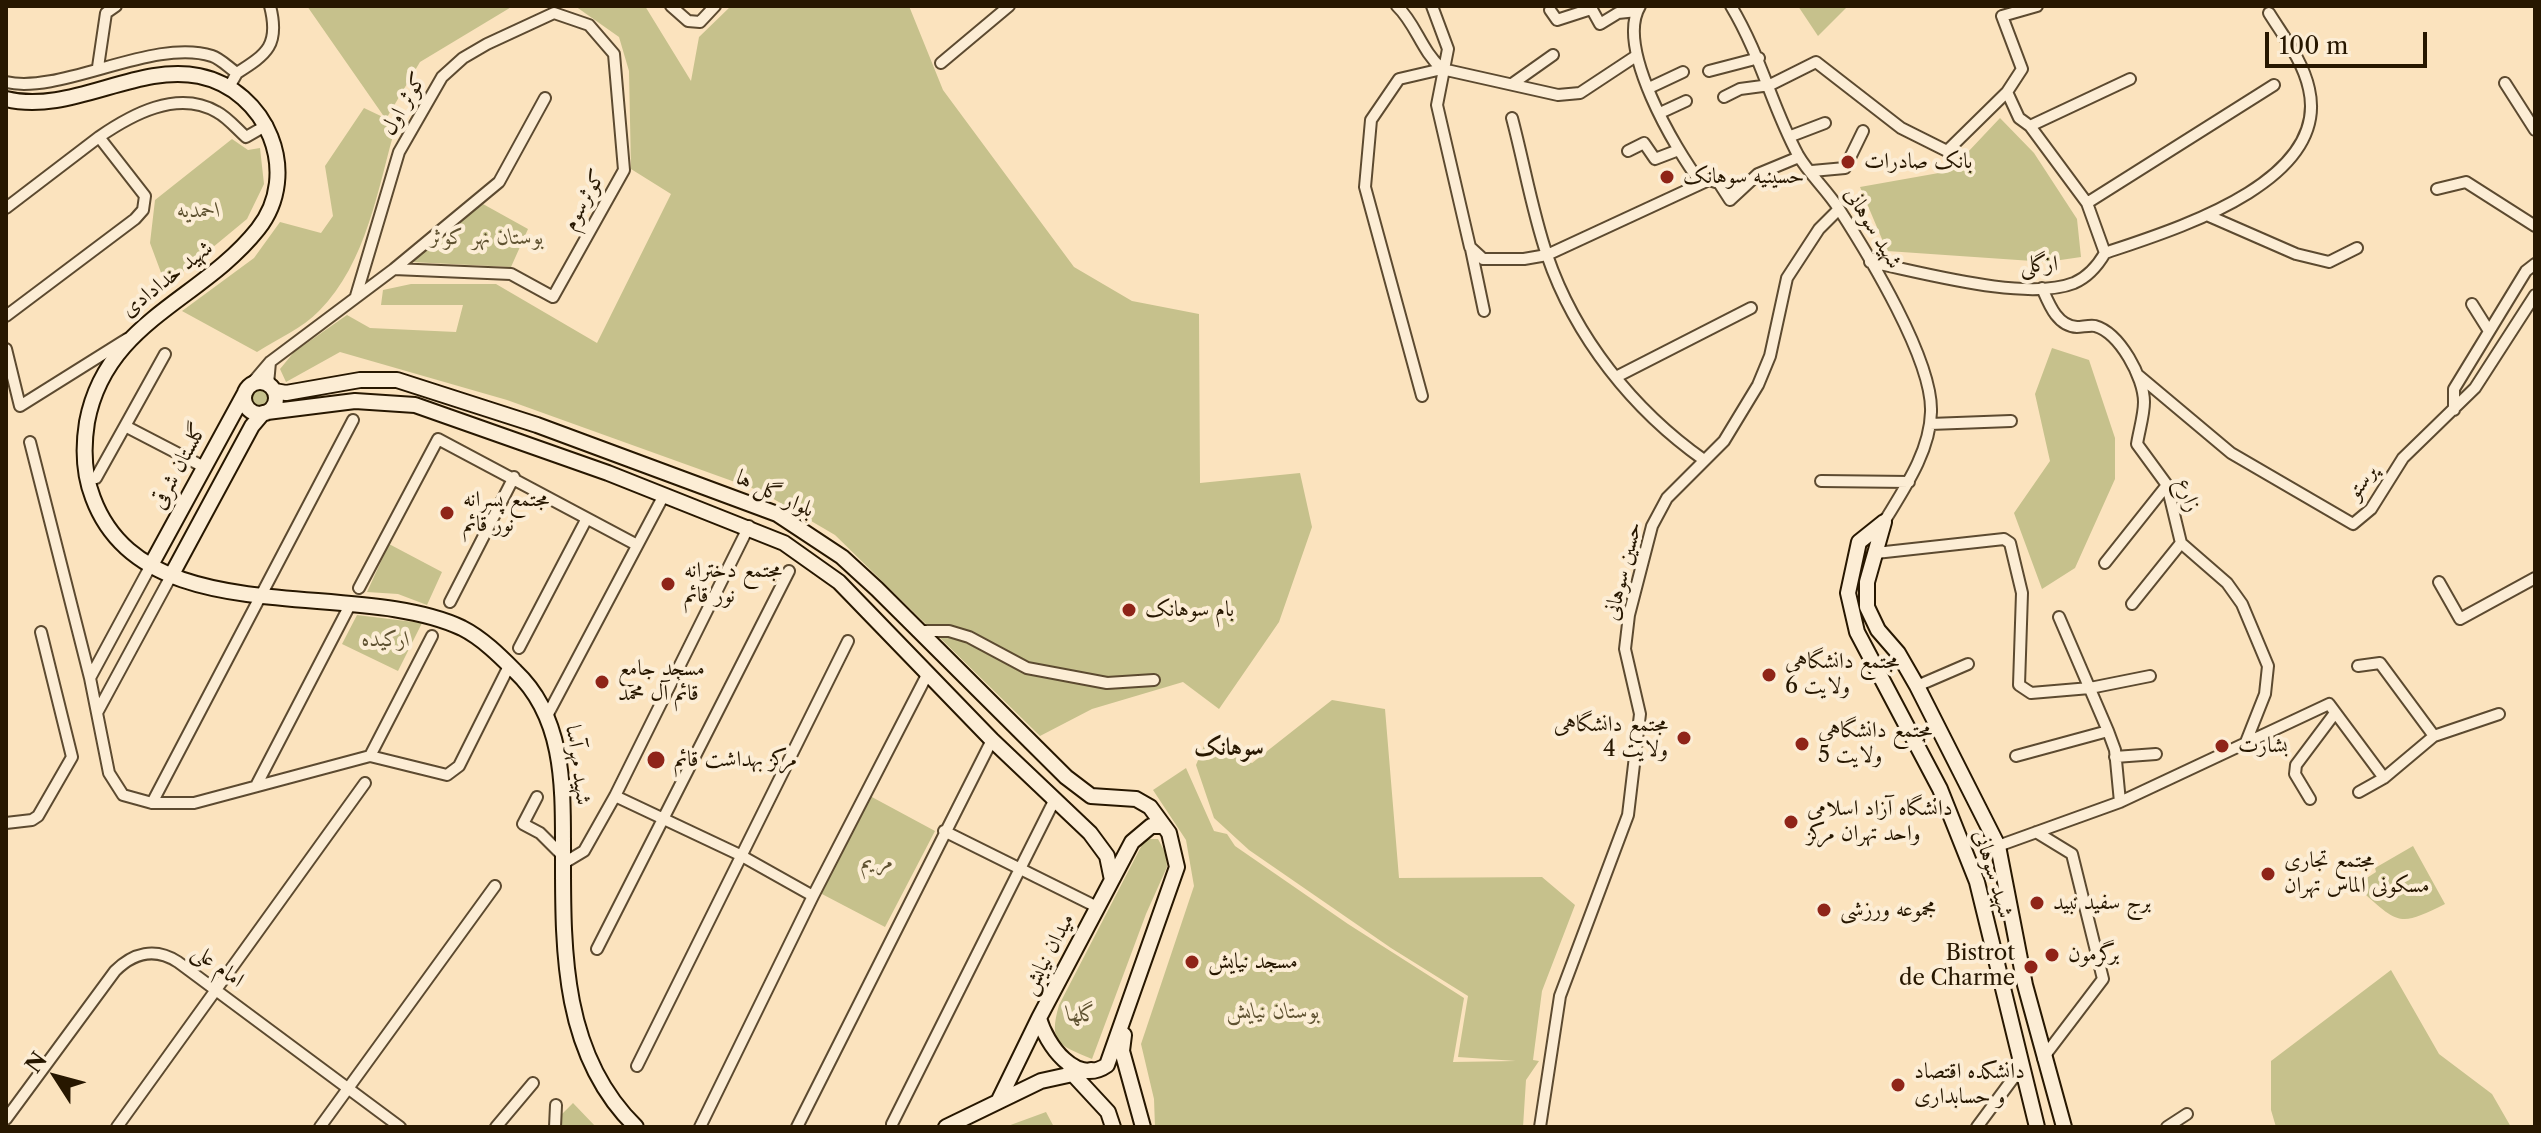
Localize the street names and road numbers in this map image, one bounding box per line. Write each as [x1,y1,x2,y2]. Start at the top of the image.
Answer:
street label: کوثر اول [376,68,432,140]
street label: کوثرسوم [557,165,611,235]
street label: شهید سوهانی [1838,182,1908,274]
street label: شهید خدادادی [116,235,218,323]
street label: ازگلی [2019,251,2059,279]
street label: گلستان شرقی [145,418,213,514]
street label: پرستو [2341,460,2383,504]
street label: بلوار گل ها [732,464,818,524]
street label: زارع [2170,475,2206,515]
street label: حسین سوهانی [1598,519,1648,623]
street label: شهید مهرآسا [559,723,597,807]
street label: شهید سوهانی [1967,827,2019,921]
street label: میدان نیایش [1016,909,1080,999]
street label: امام علی [187,938,249,994]

